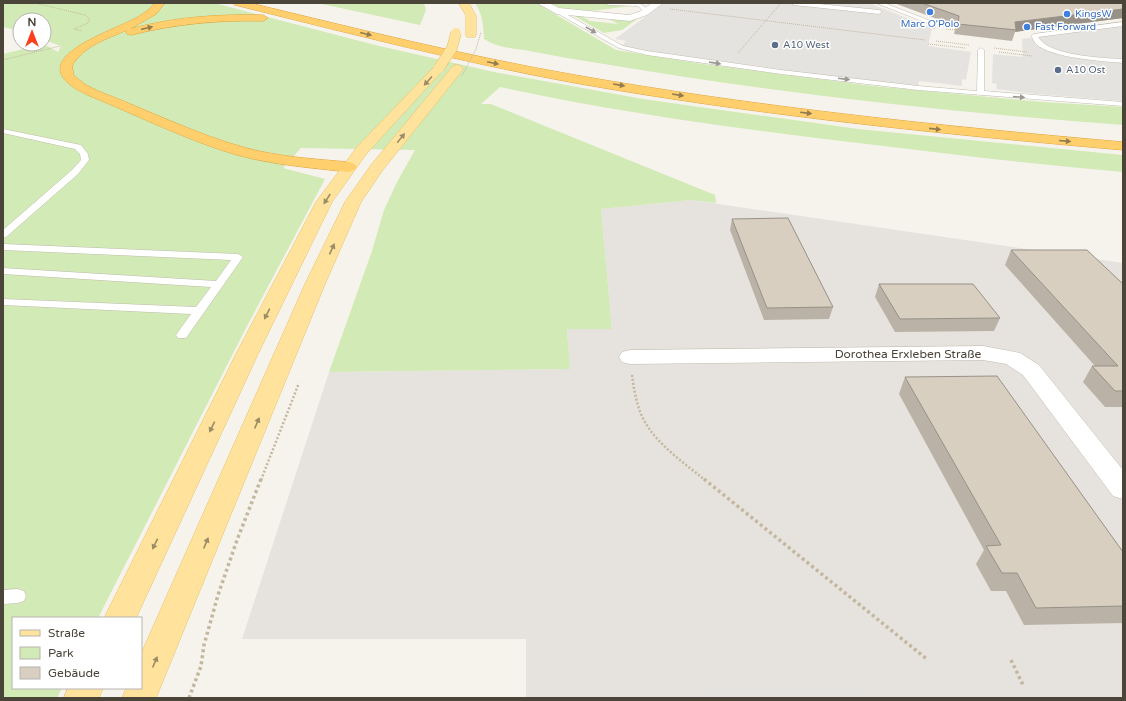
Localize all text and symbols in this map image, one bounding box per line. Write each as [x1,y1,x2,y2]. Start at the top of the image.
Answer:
marker: Marc O'Polo [925,7,935,17]
place label: KingsW [1075,8,1112,20]
marker: KingsW [1062,9,1072,19]
north arrow [12,12,52,52]
text: N [28,16,36,29]
place label: Marc O'Polo [901,18,959,30]
place label: Fast Forward [1035,21,1096,33]
marker: Fast Forward [1022,22,1032,32]
one-way arrow [140,25,153,31]
one-way arrow [585,27,597,34]
one-way arrow [360,32,372,38]
place label: A10 West [783,39,830,51]
marker: A10 West [770,40,780,50]
one-way arrow [486,60,499,66]
one-way arrow [709,60,722,66]
place label: A10 Ost [1066,64,1105,76]
marker: A10 Ost [1053,65,1063,75]
one-way arrow [423,76,432,87]
one-way arrow [838,76,850,82]
one-way arrow [613,83,625,89]
one-way arrow [671,92,684,98]
one-way arrow [1013,93,1025,100]
one-way arrow [800,110,812,116]
one-way arrow [929,125,941,132]
one-way arrow [396,133,405,144]
one-way arrow [1059,138,1071,144]
one-way arrow [323,193,331,204]
one-way arrow [329,242,335,254]
one-way arrow [264,308,270,320]
street label: Dorothea Erxleben Straße [835,347,982,361]
one-way arrow [254,417,260,429]
one-way arrow [209,421,215,433]
one-way arrow [203,537,209,548]
one-way arrow [152,538,158,550]
legend [12,617,142,689]
text: Straße [48,626,85,640]
text: Park [48,646,74,660]
one-way arrow [152,657,158,668]
text: Gebäude [48,666,100,680]

